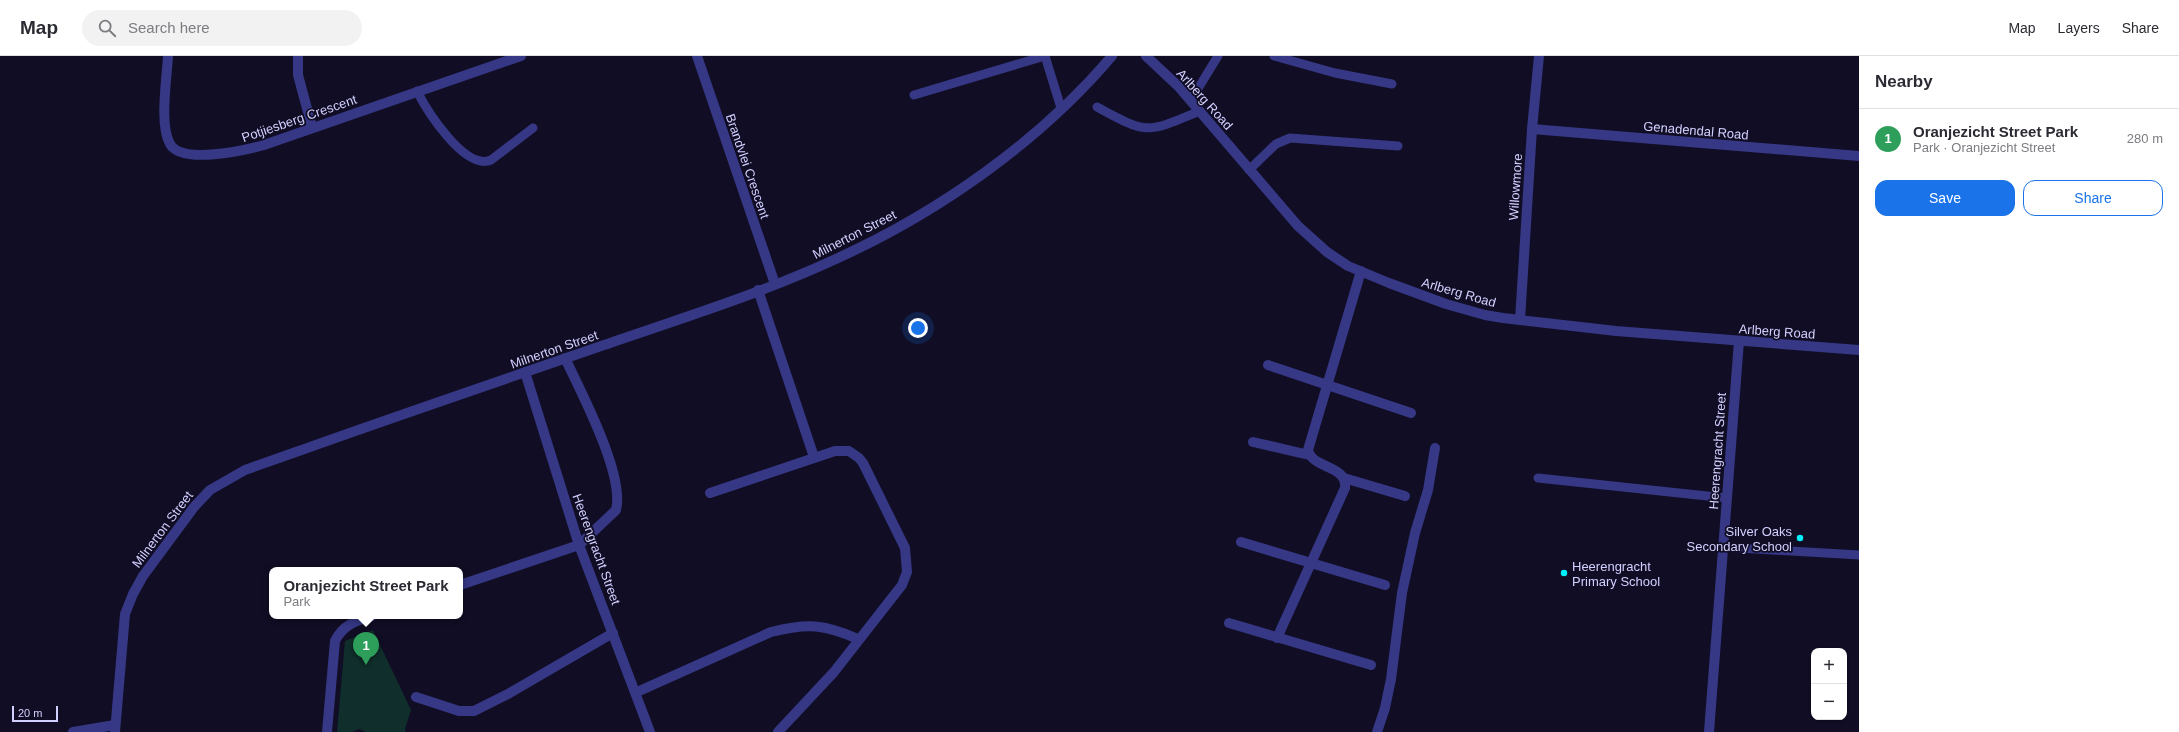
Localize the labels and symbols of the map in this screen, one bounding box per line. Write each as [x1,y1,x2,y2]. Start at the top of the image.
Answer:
street label: Arlberg Road [1173,66,1236,133]
street label: Potjiesberg Crescent [240,92,359,145]
street label: Brandvlei Crescent [723,112,773,221]
street label: Genadendal Road [1643,118,1749,143]
street label: Willowmore [1506,153,1525,221]
street label: Milnerton Street [810,207,899,262]
street label: Arlberg Road [1420,275,1498,310]
your location [908,318,928,338]
street label: Arlberg Road [1738,321,1816,342]
street label: Milnerton Street [508,327,600,372]
street label: Heerengracht Street [1706,392,1729,510]
street label: Milnerton Street [129,488,196,570]
street label: Heerengracht Street [569,492,624,607]
place label: Silver Oaks Secondary School [1686,524,1792,554]
marker: Silver Oaks Secondary School [1795,533,1805,543]
place label: Heerengracht Primary School [1572,559,1660,589]
marker: Heerengracht Primary School [1559,568,1569,578]
pin: 1 [353,632,379,665]
scale bar [12,704,58,723]

